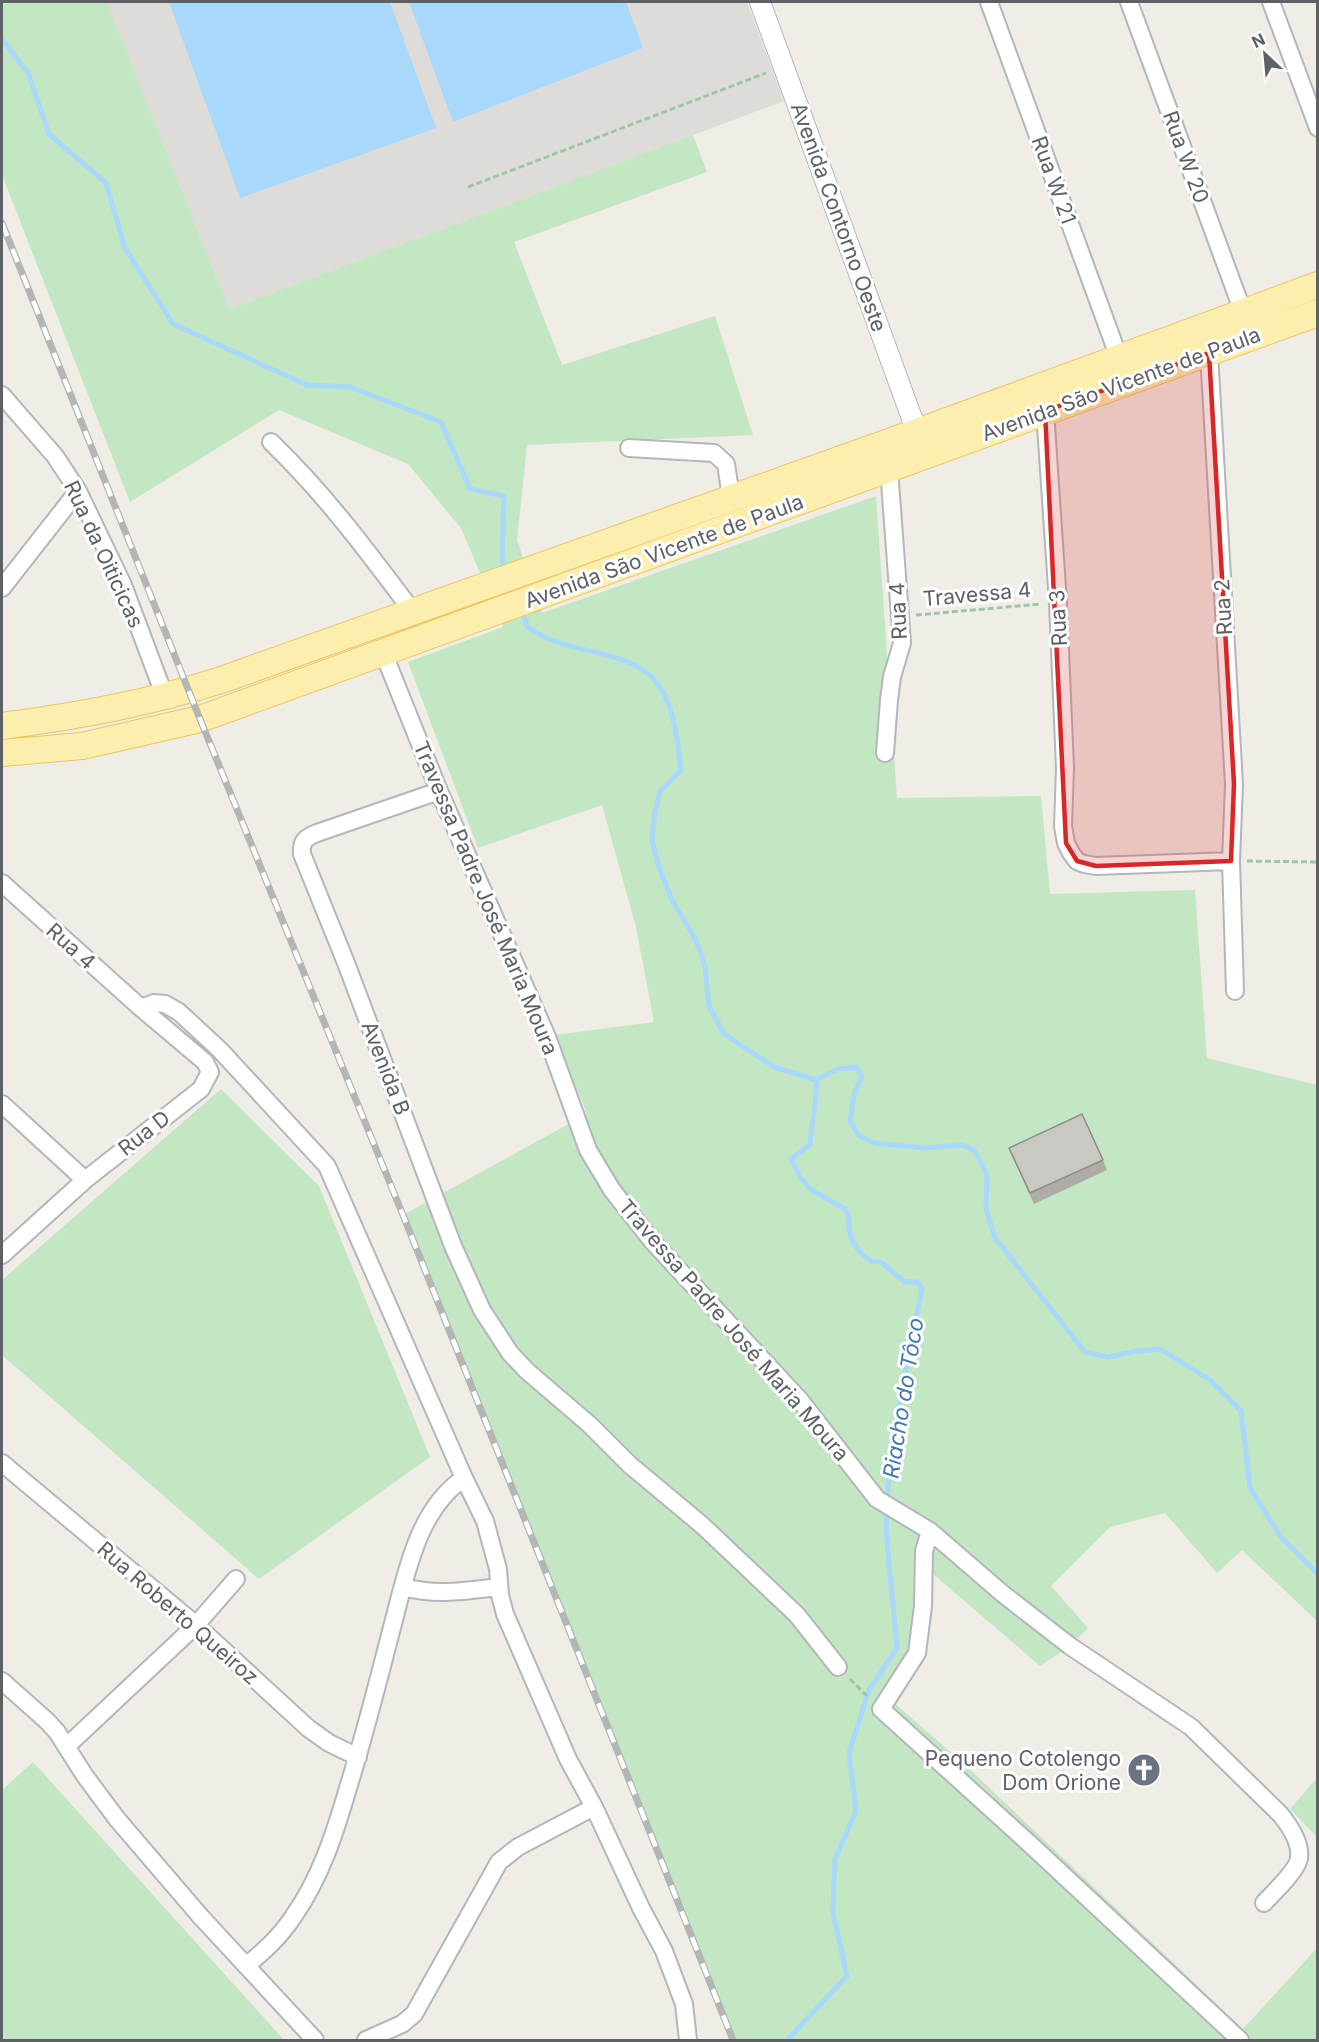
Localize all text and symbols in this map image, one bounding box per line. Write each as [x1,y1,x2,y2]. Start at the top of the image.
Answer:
north arrow [1235,24,1295,84]
text: N [1249,29,1268,52]
street label: Avenida Contorno Oeste [786,99,892,335]
street label: Rua W 20 [1158,107,1214,207]
street label: Rua W 21 [1027,133,1081,227]
street label: Avenida São Vicente de Paula [978,322,1264,446]
street label: Rua da Oiticicas [59,476,149,632]
street label: Avenida São Vicente de Paula [521,489,807,613]
street label: Travessa 4 [922,577,1032,611]
street label: Rua 2 [1209,578,1237,636]
street label: Rua 4 [884,582,912,640]
street label: Rua 3 [1044,589,1072,647]
street label: Travessa Padre José Maria Moura [408,737,564,1059]
street label: Rua 4 [41,918,101,974]
street label: Avenida B [357,1018,415,1118]
street label: Rua D [113,1105,175,1161]
street label: Travessa Padre José Maria Moura [614,1194,854,1466]
water label: Riacho do Tôco [877,1316,929,1480]
street label: Rua Roberto Queiroz [92,1536,264,1690]
place label: Pequeno Cotolengo Dom Orione [925,1746,1121,1795]
church icon: Pequeno Cotolengo Dom Orione [1126,1752,1162,1788]

